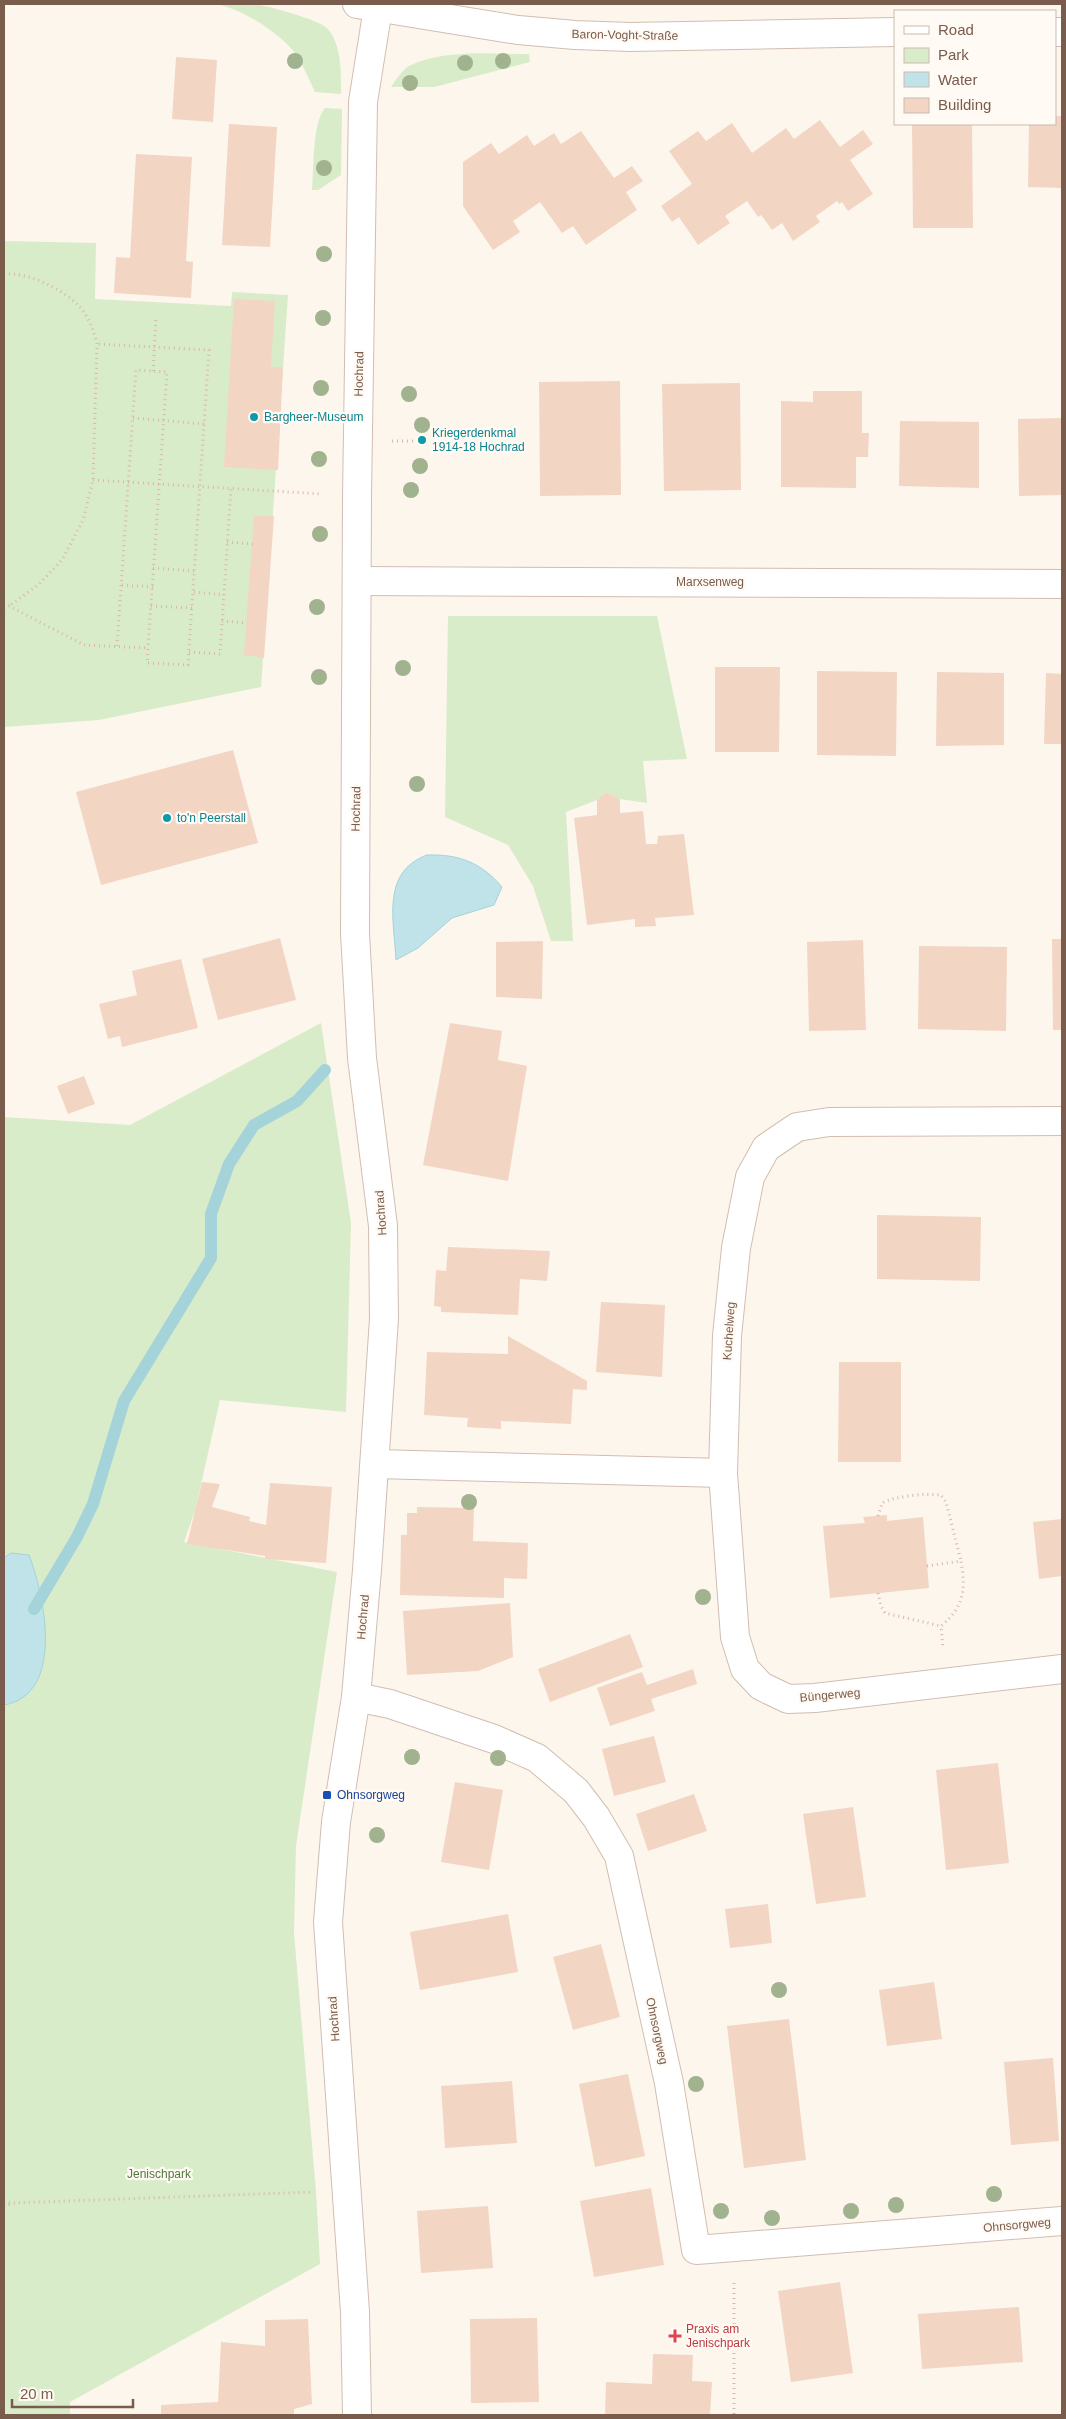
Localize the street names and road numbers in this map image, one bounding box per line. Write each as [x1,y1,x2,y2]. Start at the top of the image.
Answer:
street label: Baron-Voght-Straße [572,27,679,43]
street label: Hochrad [352,351,366,397]
street label: Marxsenweg [676,575,744,589]
street label: Hochrad [349,786,363,832]
street label: Hochrad [372,1190,390,1236]
street label: Kuchelweg [720,1301,738,1361]
street label: Hochrad [354,1594,372,1640]
street label: Büngerweg [799,1685,861,1705]
street label: Hochrad [325,1996,343,2042]
street label: Ohnsorgweg [643,1996,671,2066]
street label: Ohnsorgweg [982,2215,1052,2235]

